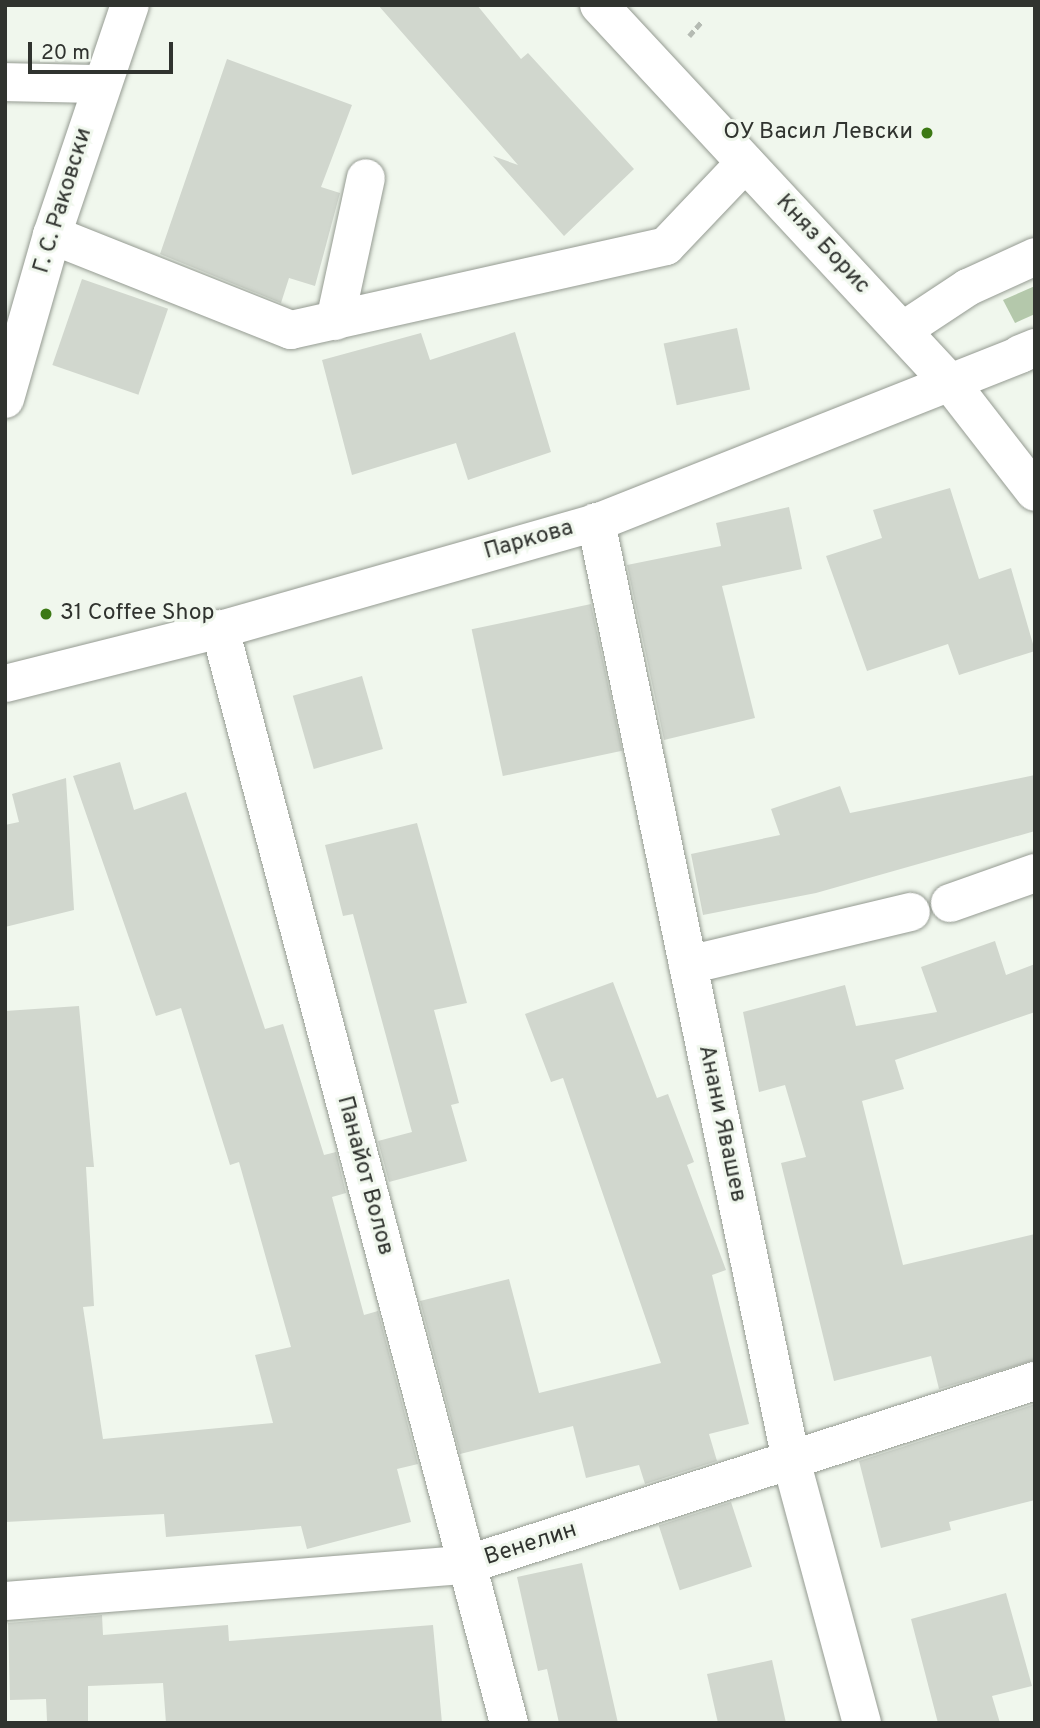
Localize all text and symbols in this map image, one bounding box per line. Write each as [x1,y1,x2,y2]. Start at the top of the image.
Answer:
scale bar [32,28,177,72]
text: 20 m [41,40,90,67]
place label: ОУ Васил Левски [722,119,913,147]
street label: Г. С. Раковски [29,125,99,277]
marker: ОУ Васил Левски [919,125,935,141]
street label: Княз Борис [769,190,875,300]
street label: Паркова [481,515,577,567]
place label: 31 Coffee Shop [60,600,214,628]
marker: 31 Coffee Shop [38,606,54,622]
street label: Анани Явашев [691,1043,751,1205]
street label: Панайот Волов [329,1093,399,1259]
street label: Венелин [481,1517,581,1573]

